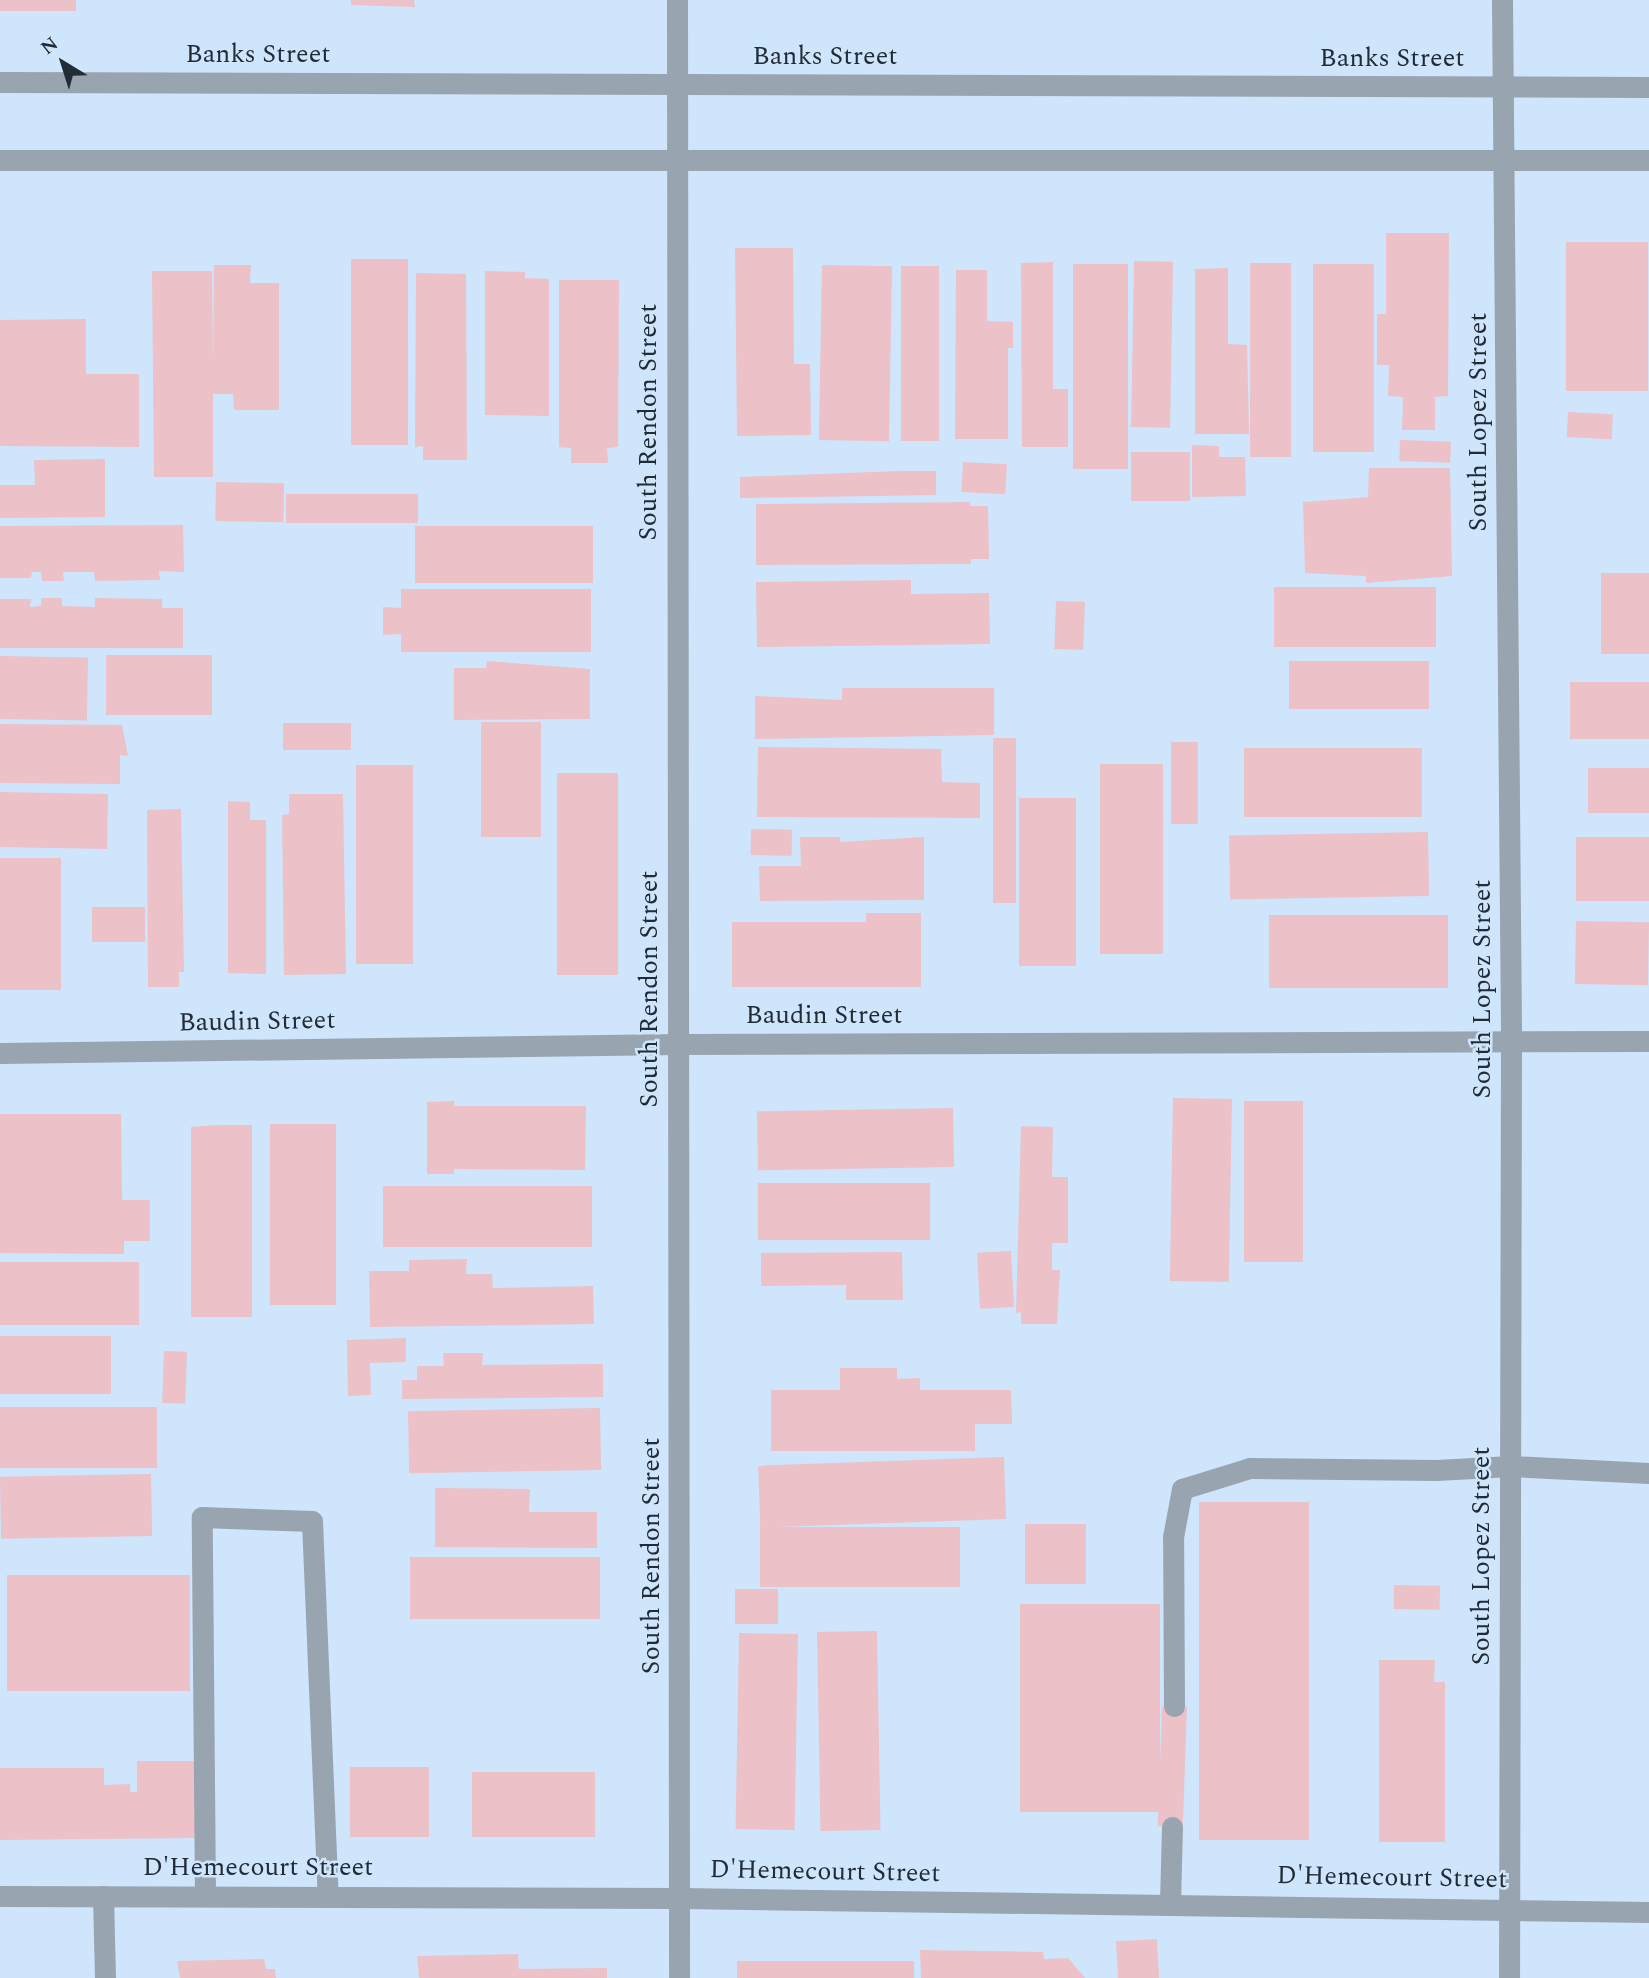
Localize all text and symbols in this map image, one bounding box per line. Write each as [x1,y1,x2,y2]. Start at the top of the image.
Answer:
north arrow [28,28,98,98]
text: N [35,30,65,62]
street label: Banks Street [186,39,330,71]
street label: Banks Street [753,41,897,73]
street label: Banks Street [1320,43,1464,75]
street label: South Rendon Street [633,303,665,541]
street label: South Lopez Street [1463,313,1495,531]
street label: South Rendon Street [634,870,666,1108]
street label: South Lopez Street [1467,880,1499,1098]
street label: Baudin Street [746,1000,902,1032]
street label: Baudin Street [178,1005,336,1039]
street label: South Rendon Street [636,1437,668,1675]
street label: South Lopez Street [1466,1447,1498,1665]
street label: D'Hemecourt Street [143,1852,373,1884]
street label: D'Hemecourt Street [709,1854,941,1890]
street label: D'Hemecourt Street [1276,1860,1508,1896]

